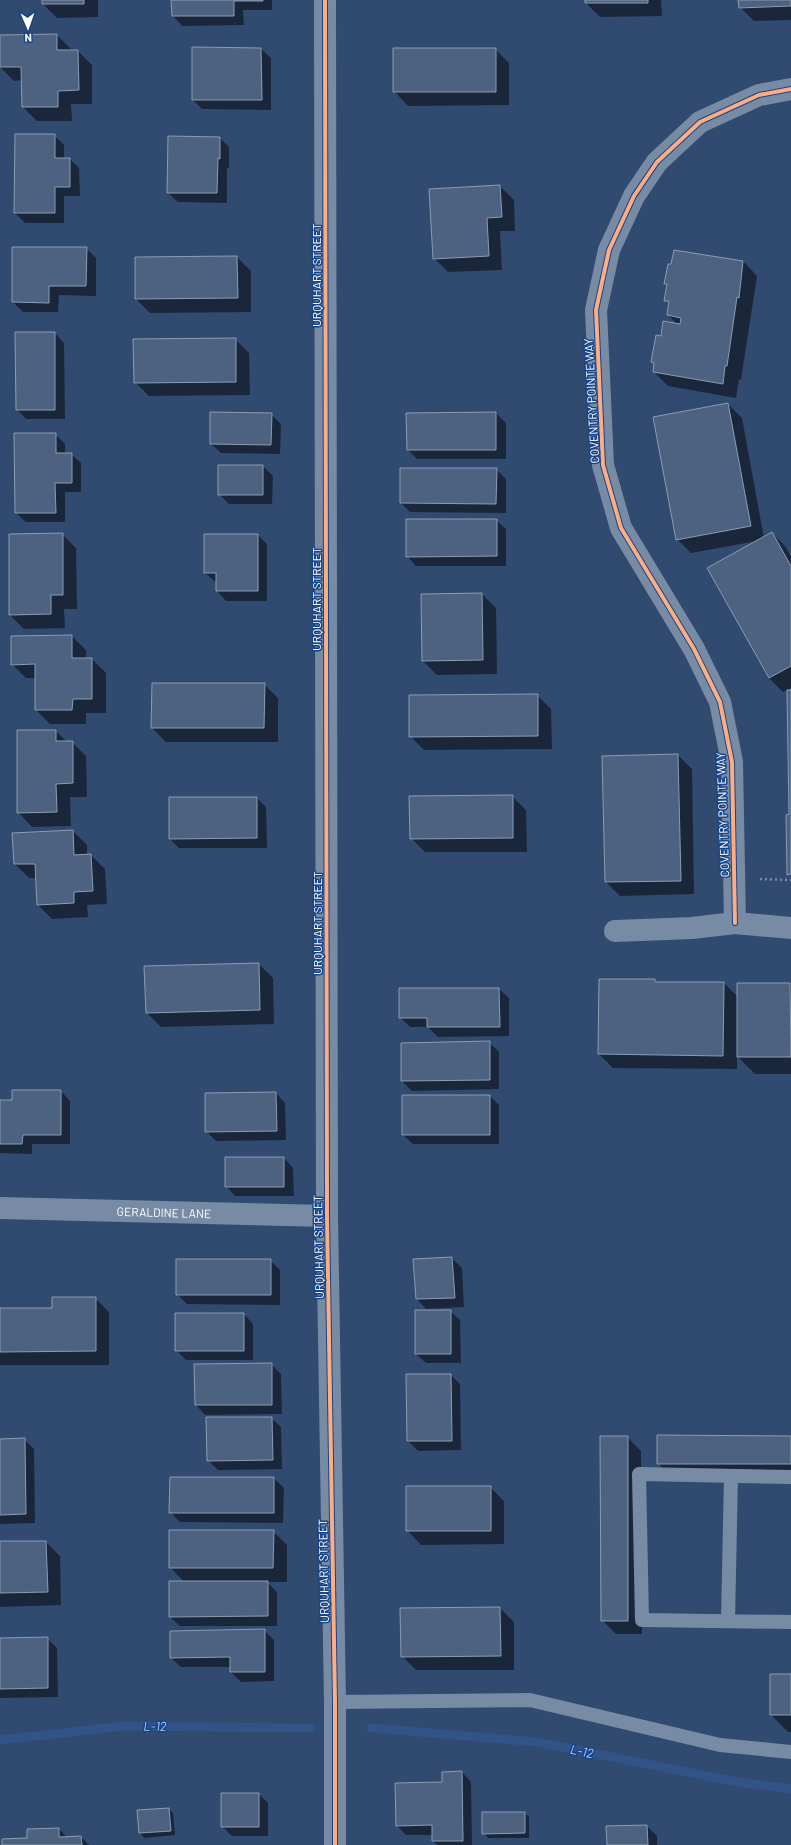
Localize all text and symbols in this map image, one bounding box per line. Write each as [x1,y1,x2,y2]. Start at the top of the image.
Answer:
north arrow [8,8,48,48]
text: N [24,32,32,45]
street label: URQUHART STREET [309,223,323,327]
street label: COVENTRY POINTE WAY [581,338,601,464]
street label: URQUHART STREET [309,547,323,651]
street label: COVENTRY POINTE WAY [713,752,731,878]
street label: URQUHART STREET [310,871,324,975]
street label: URQUHART STREET [310,1195,326,1299]
street label: GERALDINE LANE [117,1204,211,1220]
street label: URQUHART STREET [315,1519,331,1623]
water label: L-12 [143,1718,167,1734]
water label: L-12 [569,1741,595,1761]

